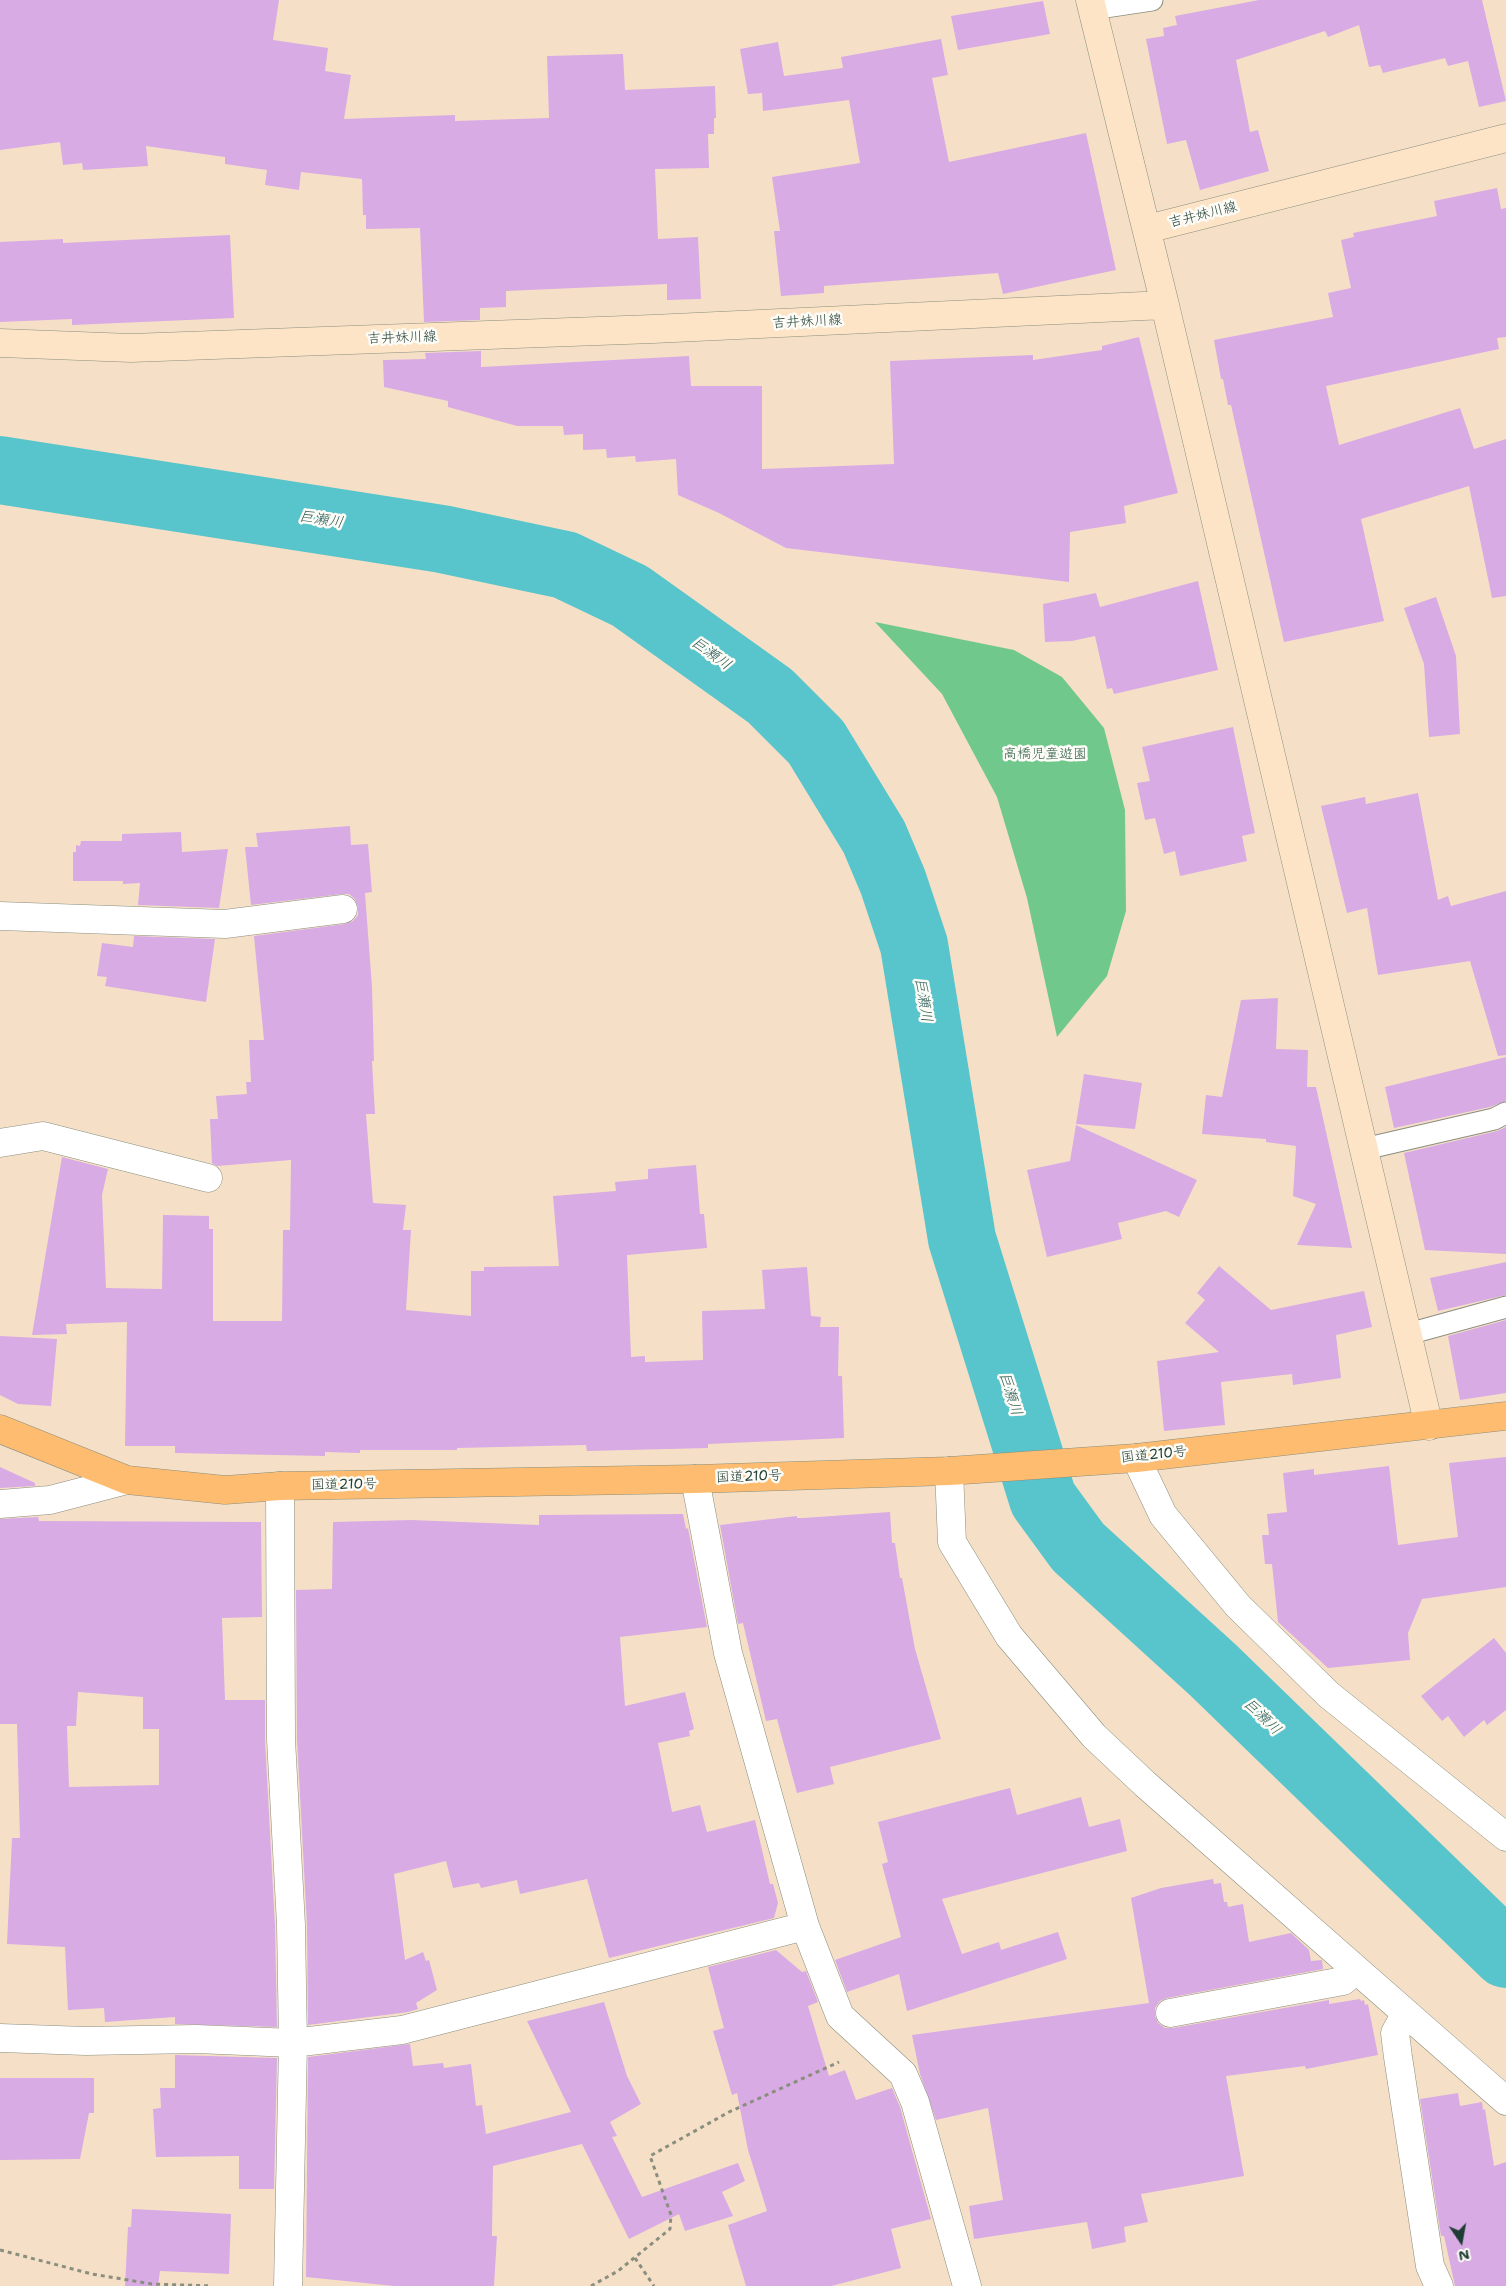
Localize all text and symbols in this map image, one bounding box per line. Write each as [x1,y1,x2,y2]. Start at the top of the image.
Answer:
street label: 吉井妹川線 [1167,198,1239,232]
street label: 吉井妹川線 [772,312,842,332]
street label: 吉井妹川線 [367,328,437,348]
water label: 巨瀬川 [297,508,345,532]
water label: 巨瀬川 [688,633,734,675]
park label: 高橋児童遊園 [1003,746,1087,762]
water label: 巨瀬川 [911,976,935,1024]
water label: 巨瀬川 [995,1370,1025,1418]
street label: 国道210号 [1120,1443,1188,1467]
street label: 国道210号 [716,1467,782,1487]
street label: 国道210号 [311,1476,377,1494]
water label: 巨瀬川 [1240,1695,1284,1739]
north arrow [1436,2216,1486,2266]
text: N [1457,2246,1471,2266]

